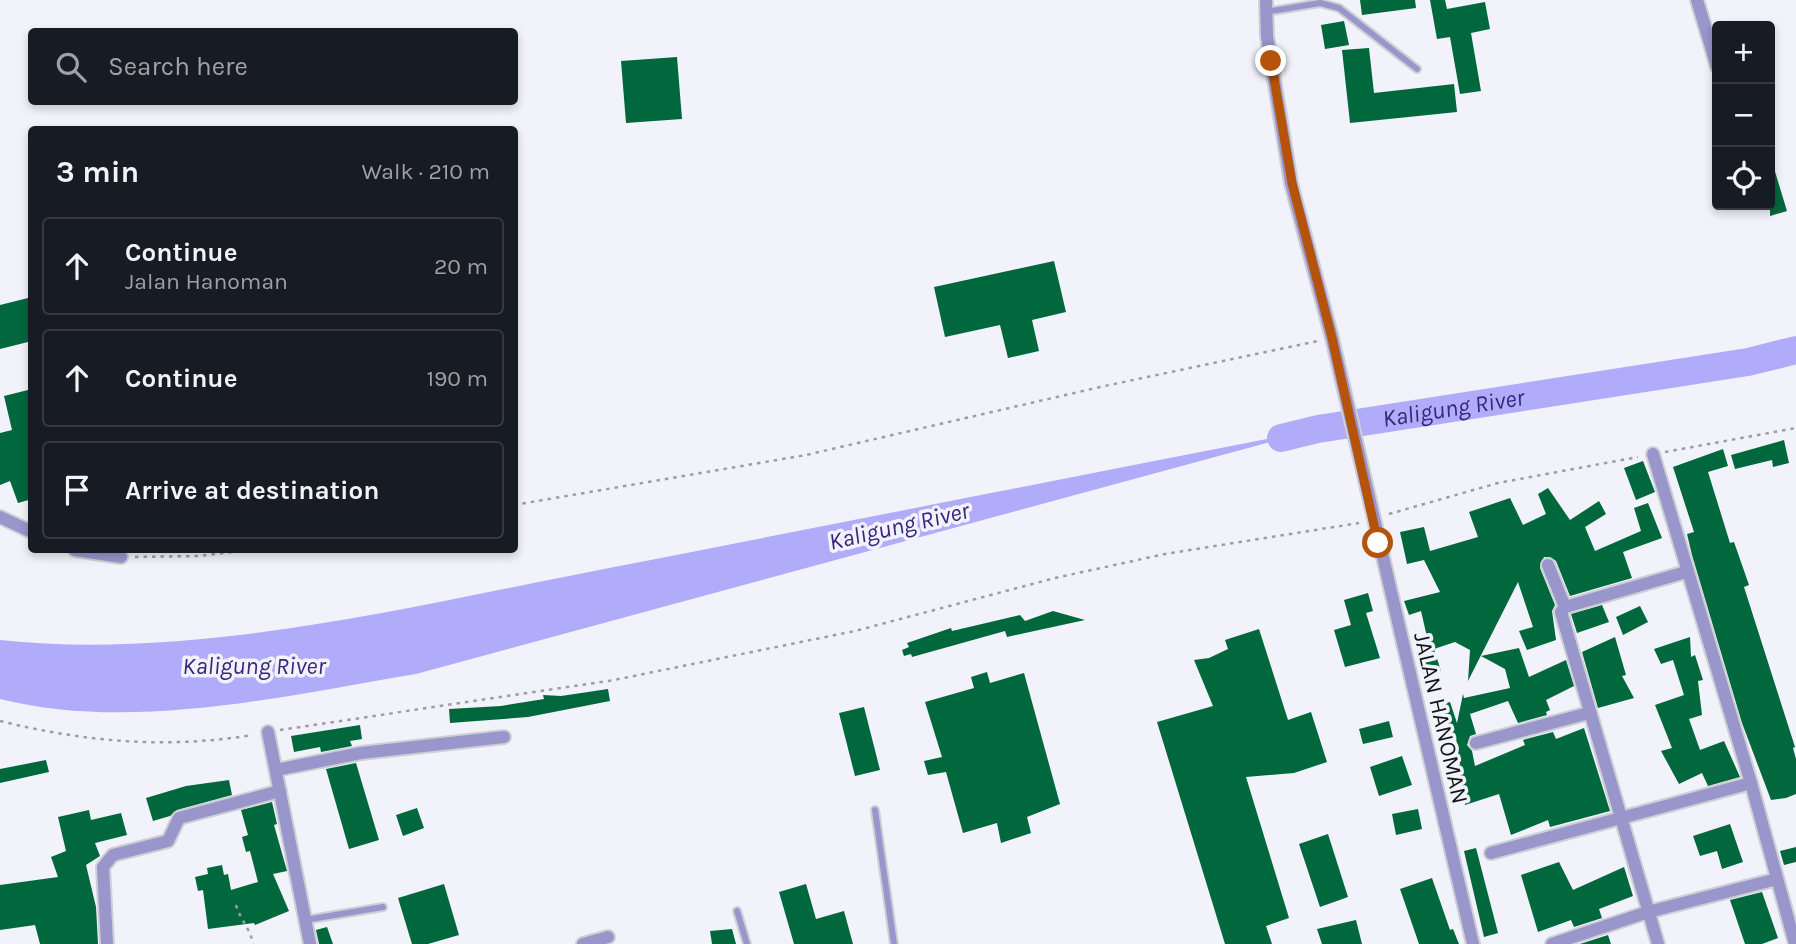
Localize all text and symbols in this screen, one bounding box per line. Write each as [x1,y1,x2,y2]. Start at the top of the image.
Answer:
map controls [1712,21,1775,210]
button: + [1712,21,1775,84]
search box [28,28,518,105]
route end [1255,45,1286,76]
icon: search [52,48,90,86]
text: Search here [108,51,248,82]
button: − [1712,84,1775,147]
button: locate [1712,147,1775,210]
text: 3 min [56,154,139,190]
text: Walk · 210 m [362,158,490,185]
text: Continue [125,237,237,268]
icon: ahead [58,247,96,285]
text: 20 m [434,253,488,280]
text: Jalan Hanoman [125,268,288,295]
icon: ahead [58,359,96,397]
text: Continue [125,363,237,394]
text: 190 m [426,365,488,392]
water label: Kaligung River [1380,383,1527,433]
icon: arrive [58,471,96,509]
text: Arrive at destination [125,475,379,506]
water label: Kaligung River [826,496,973,556]
route start [1362,527,1393,558]
street label: JALAN HANOMAN [1408,630,1474,806]
water label: Kaligung River [182,652,326,680]

